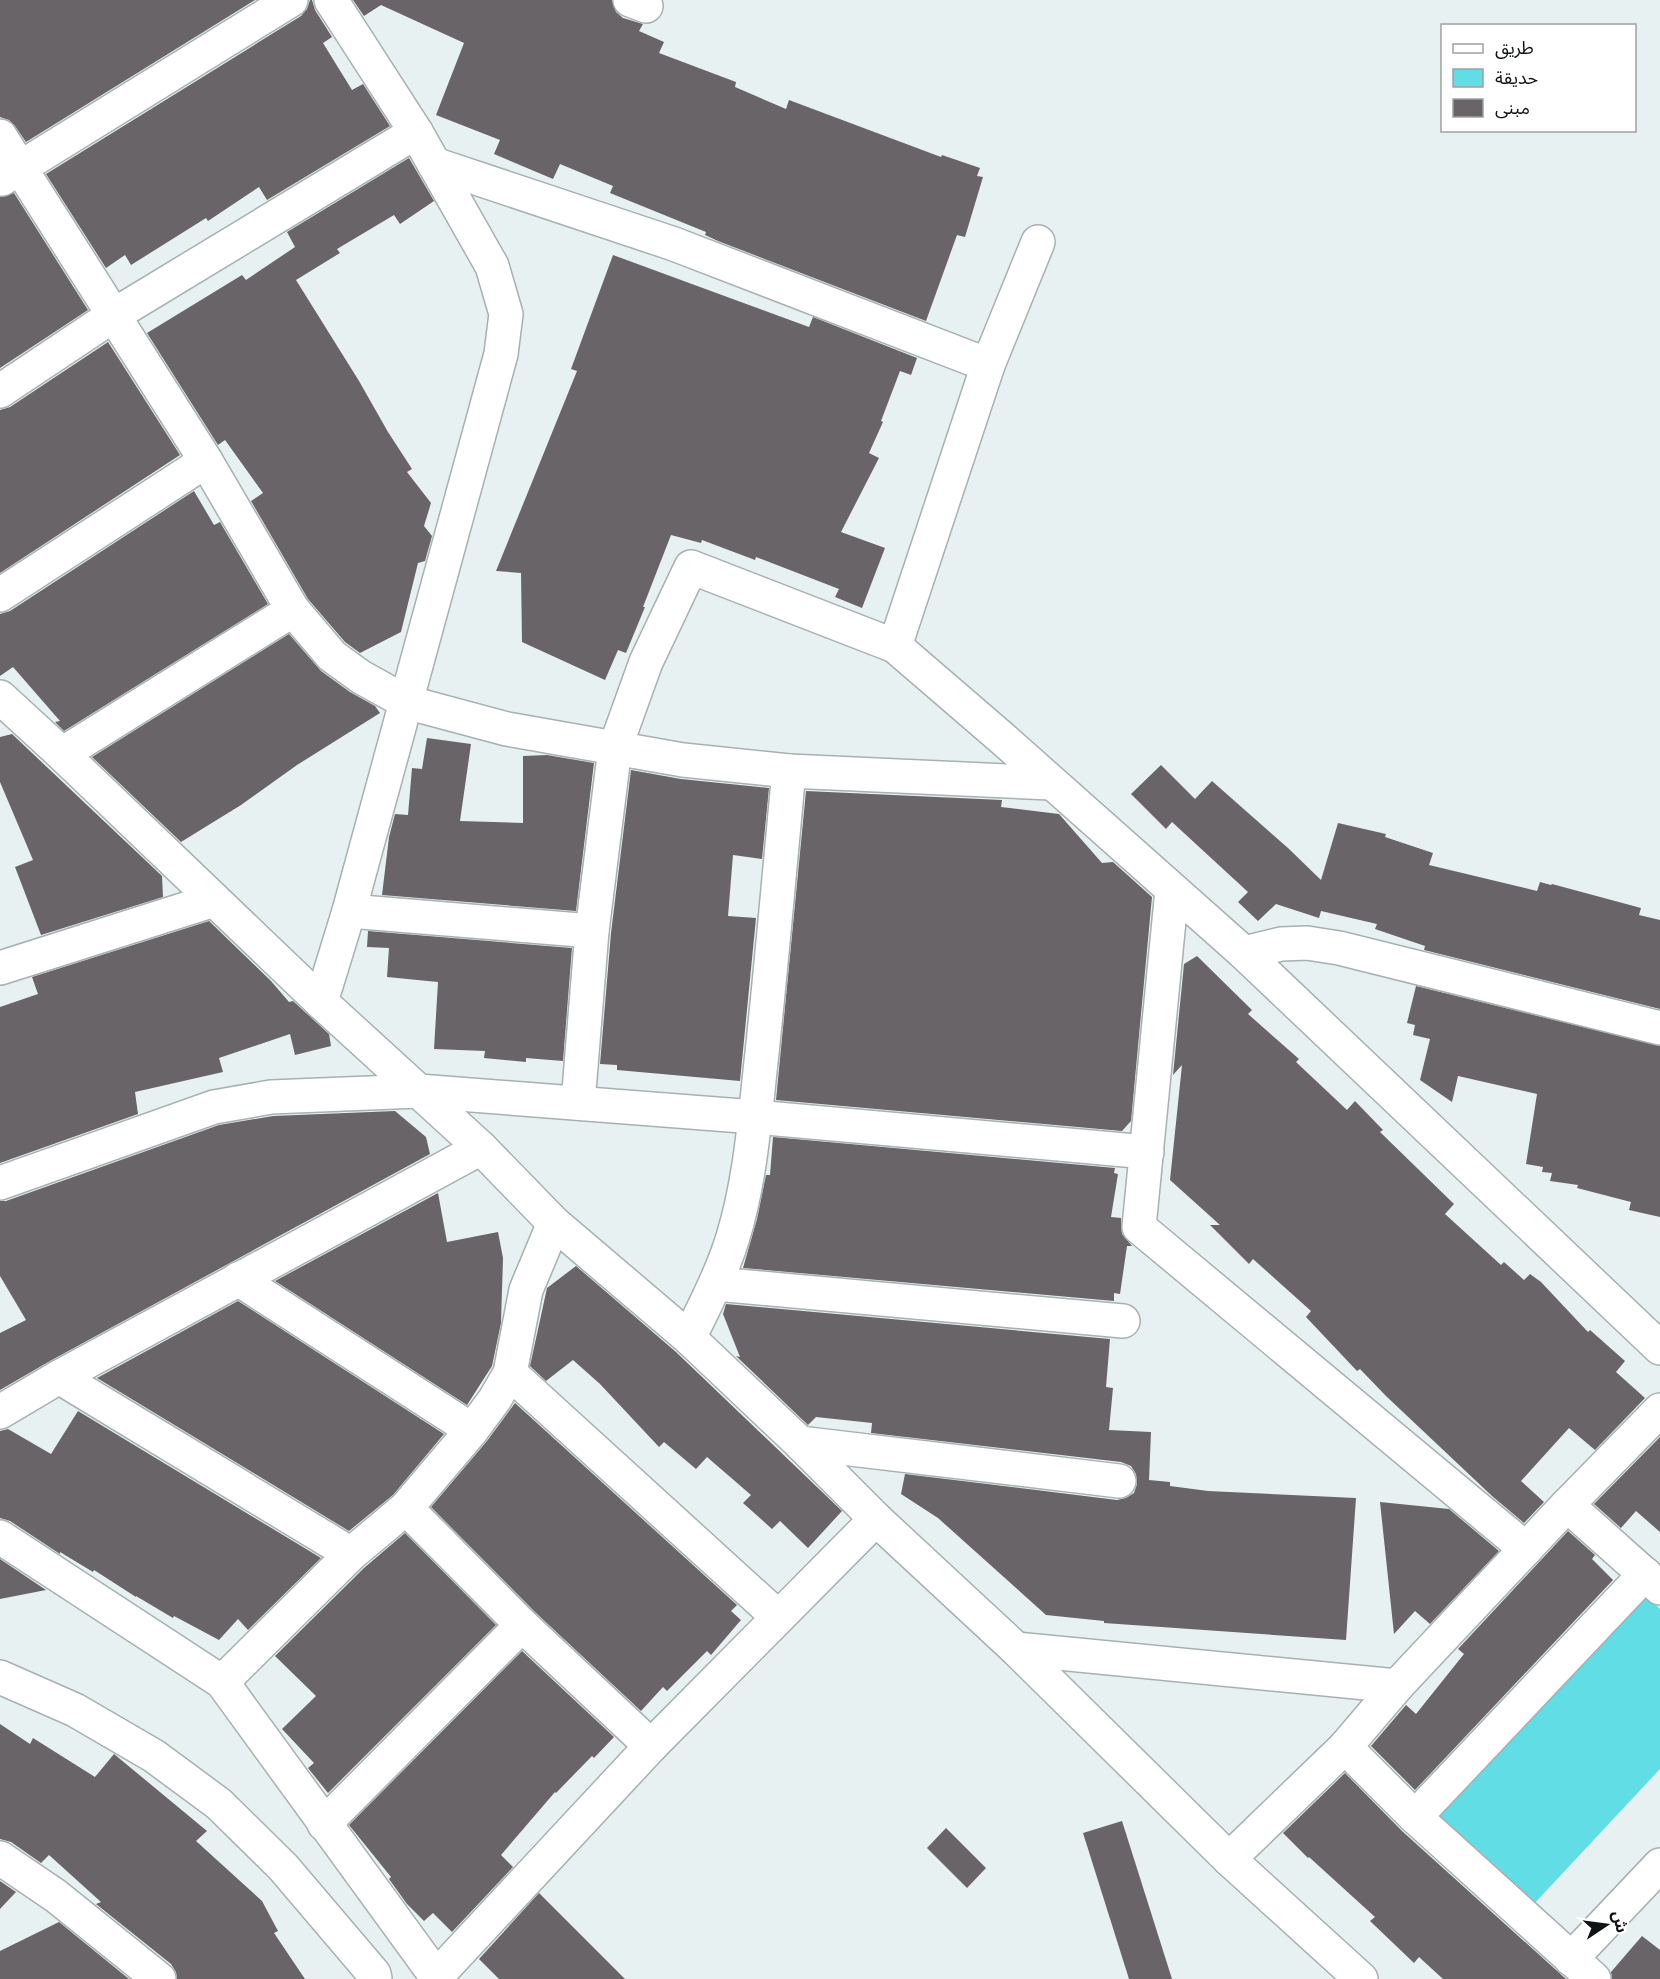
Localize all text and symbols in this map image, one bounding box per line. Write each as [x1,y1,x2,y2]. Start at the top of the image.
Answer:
legend [1441,24,1636,132]
text: طريق [1495,35,1534,61]
text: حديقة [1495,65,1538,91]
text: مبنى [1495,95,1530,121]
north arrow [1576,1895,1636,1955]
text: ش [1606,1908,1634,1935]

